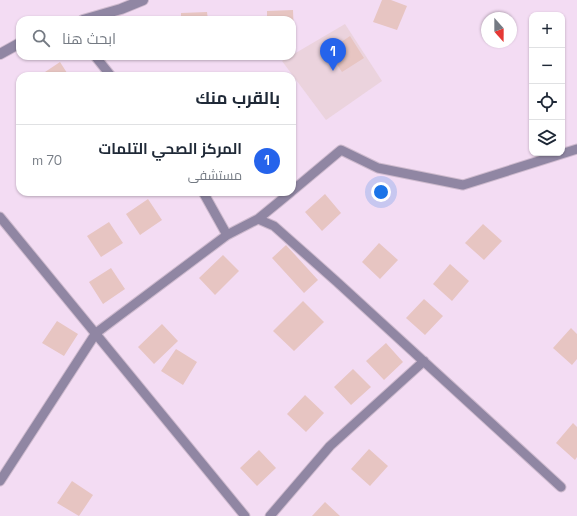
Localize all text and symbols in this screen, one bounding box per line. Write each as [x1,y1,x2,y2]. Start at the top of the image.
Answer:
north arrow [481,12,517,48]
map controls [529,12,565,156]
button: + [529,12,565,48]
search box [16,16,296,60]
icon: search [30,27,52,49]
text: ابحث هنا [62,29,116,48]
pin: 1 [320,38,346,71]
button: − [529,48,565,84]
button: locate [529,84,565,120]
text: بالقرب منك [195,87,280,109]
button: layers [529,120,565,156]
text: المركز الصحي التلمات [99,139,242,158]
text: 70 m [32,152,62,169]
text: 1 [264,152,270,169]
text: مستشفى [188,167,242,184]
your location [371,182,391,202]

